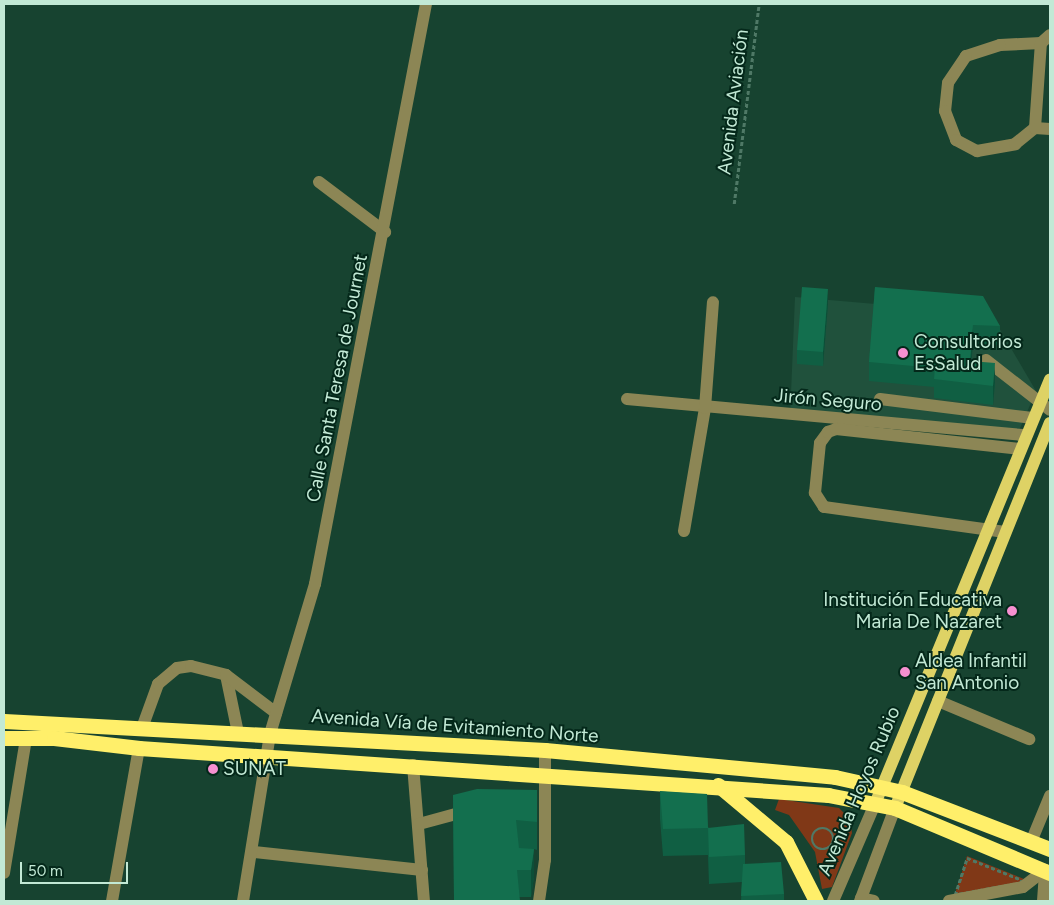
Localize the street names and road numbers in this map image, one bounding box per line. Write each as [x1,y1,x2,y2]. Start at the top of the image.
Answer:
street label: Avenida Aviación [713,28,753,176]
street label: Calle Santa Teresa de Journet [302,252,372,504]
street label: Jirón Seguro [773,384,883,416]
street label: Avenida Hoyos Rubio [813,703,905,879]
street label: Avenida Vía de Evitamiento Norte [311,705,599,747]

